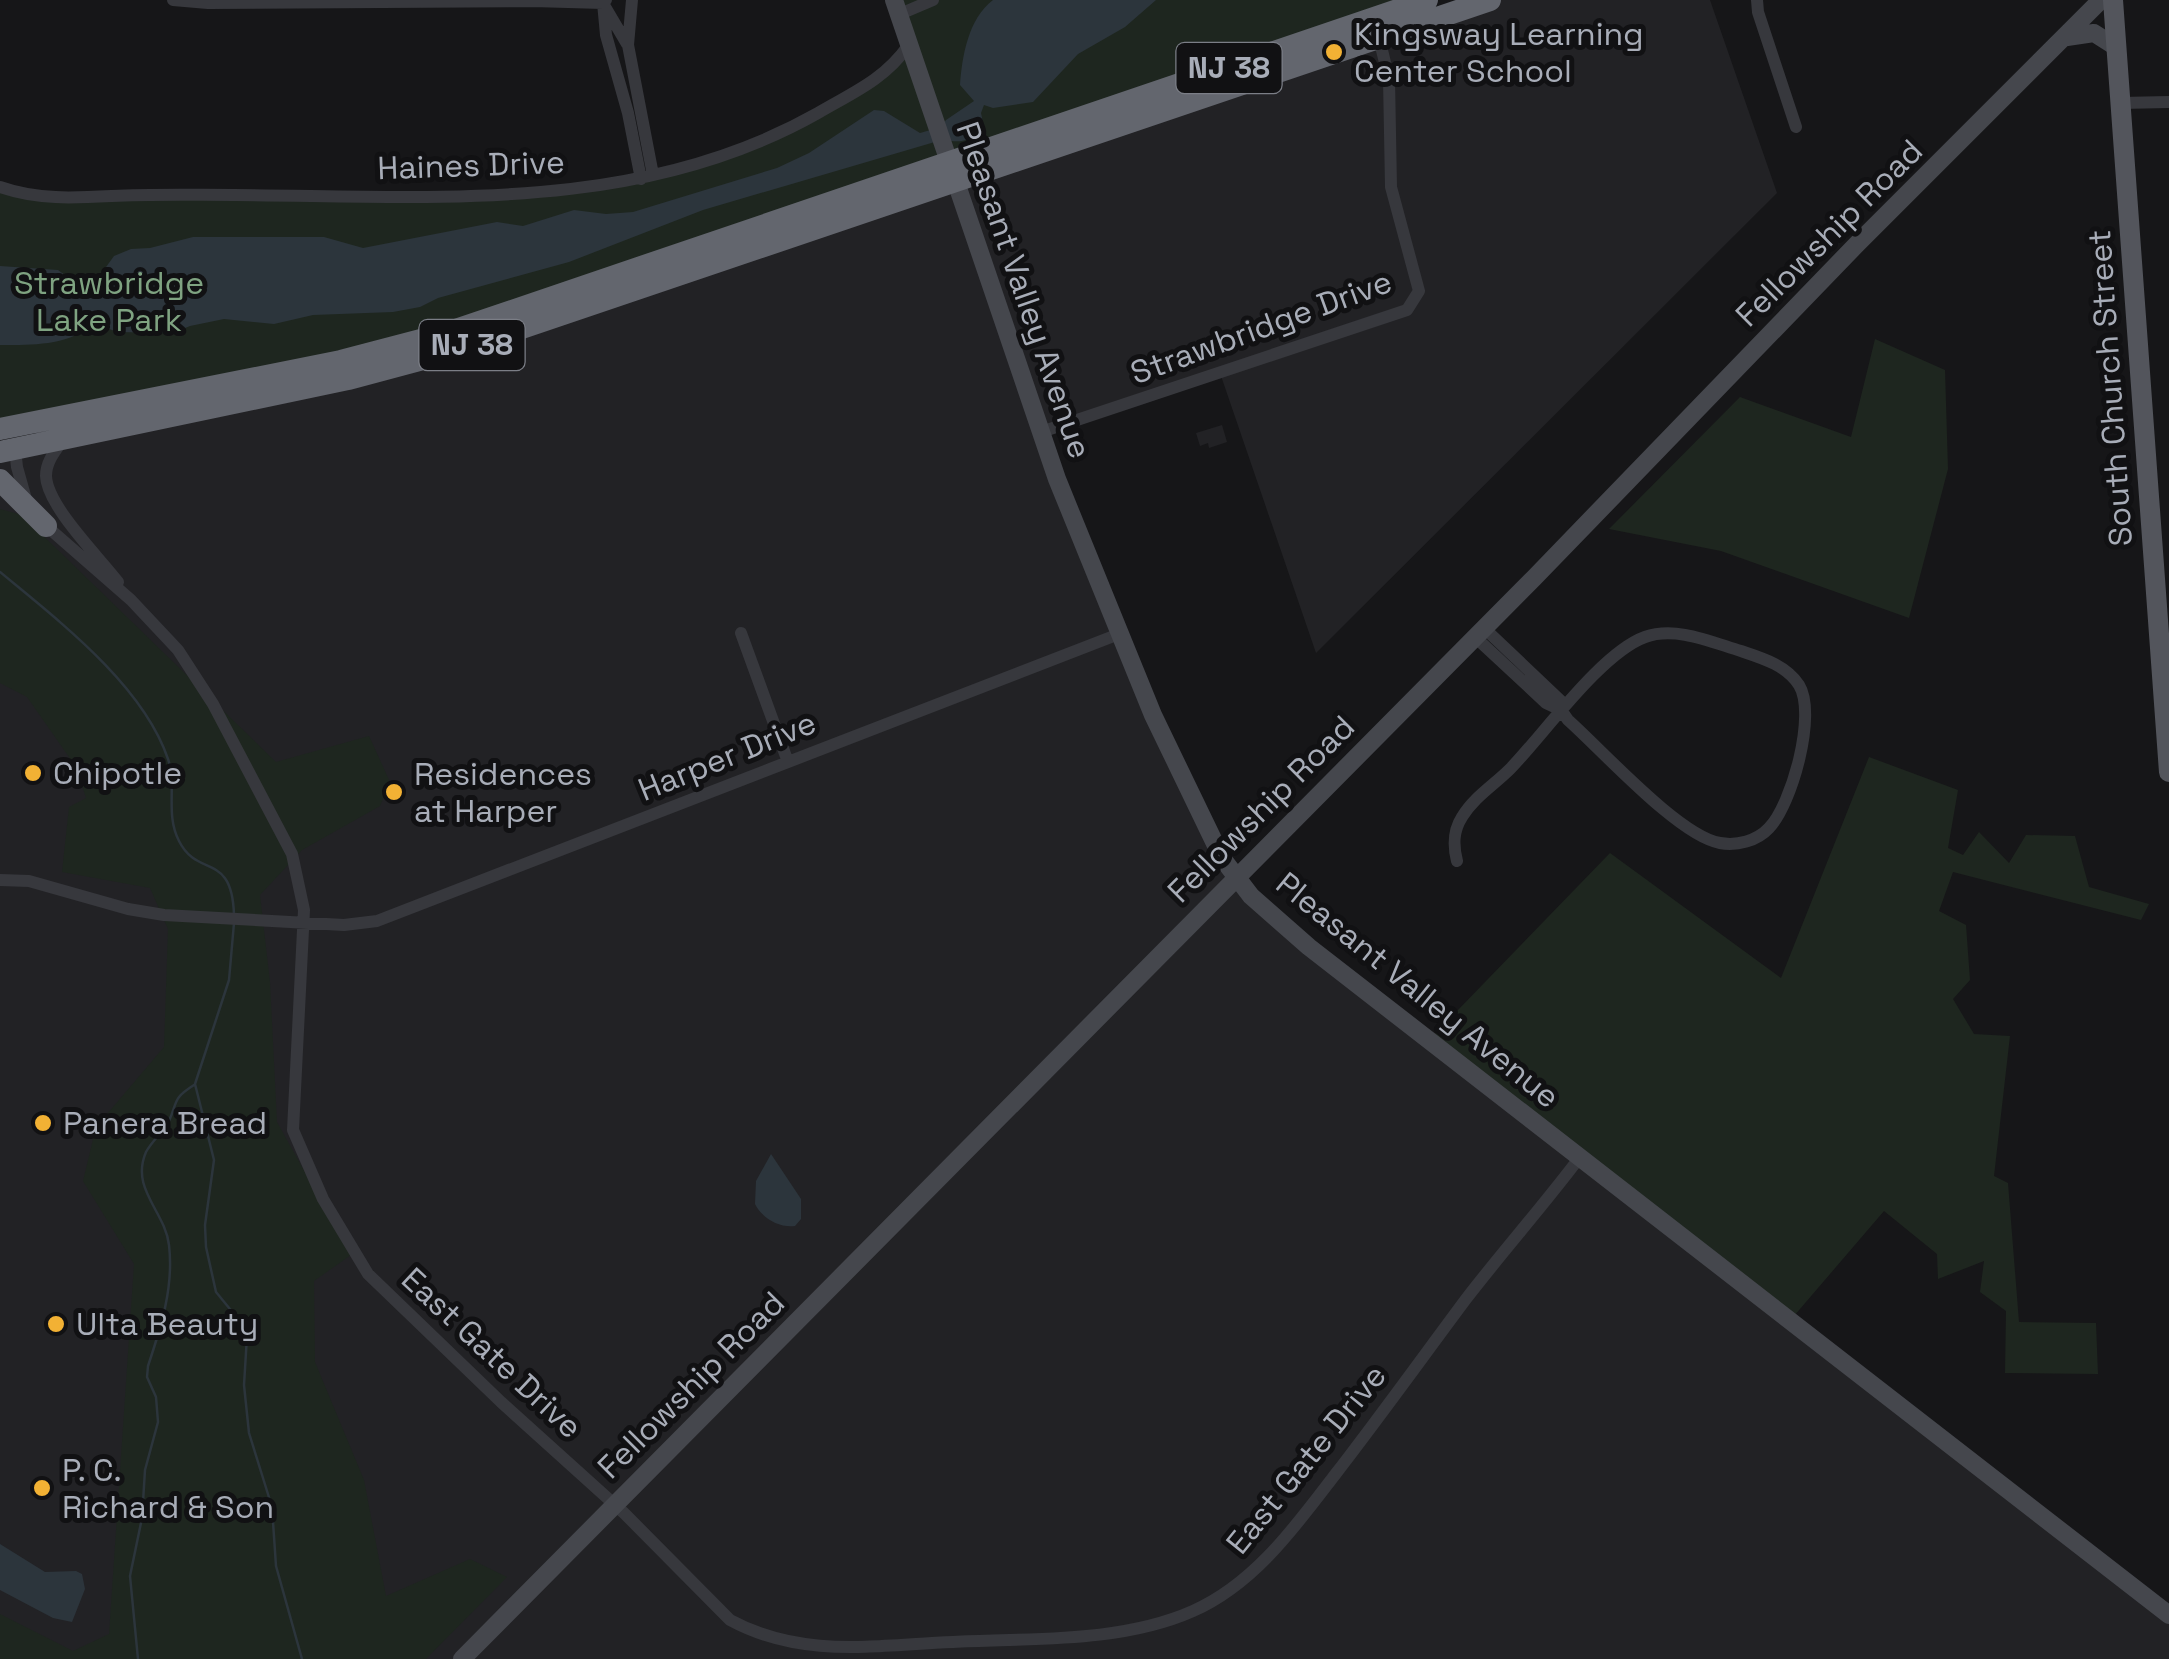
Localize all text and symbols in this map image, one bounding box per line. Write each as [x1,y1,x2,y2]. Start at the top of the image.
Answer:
place label: Kingsway Learning Center School [1354,14,1644,91]
marker: Kingsway Learning Center School [1323,41,1345,63]
road number: NJ 38 [1176,43,1282,93]
street label: Pleasant Valley Avenue [948,117,1100,463]
street label: Fellowship Road [1727,131,1931,335]
street label: Haines Drive [377,142,565,188]
street label: South Church Street [2079,228,2141,548]
street label: Strawbridge Drive [1125,261,1397,393]
park label: Strawbridge Lake Park [14,263,204,340]
road number: NJ 38 [420,320,524,370]
street label: Harper Drive [632,702,822,810]
street label: Fellowship Road [1159,707,1363,911]
place label: Chipotle [53,753,182,793]
place label: Residences at Harper [414,754,592,831]
marker: Chipotle [22,762,44,784]
marker: Residences at Harper [383,781,405,803]
street label: Pleasant Valley Avenue [1268,863,1568,1117]
place label: Panera Bread [63,1103,267,1143]
marker: Panera Bread [32,1112,54,1134]
street label: East Gate Drive [393,1259,591,1447]
street label: Fellowship Road [589,1283,793,1487]
place label: Ulta Beauty [76,1304,258,1344]
marker: Ulta Beauty [45,1313,67,1335]
street label: East Gate Drive [1217,1356,1395,1562]
place label: P. C. Richard & Son [62,1450,274,1527]
marker: P. C. Richard & Son [31,1477,53,1499]

